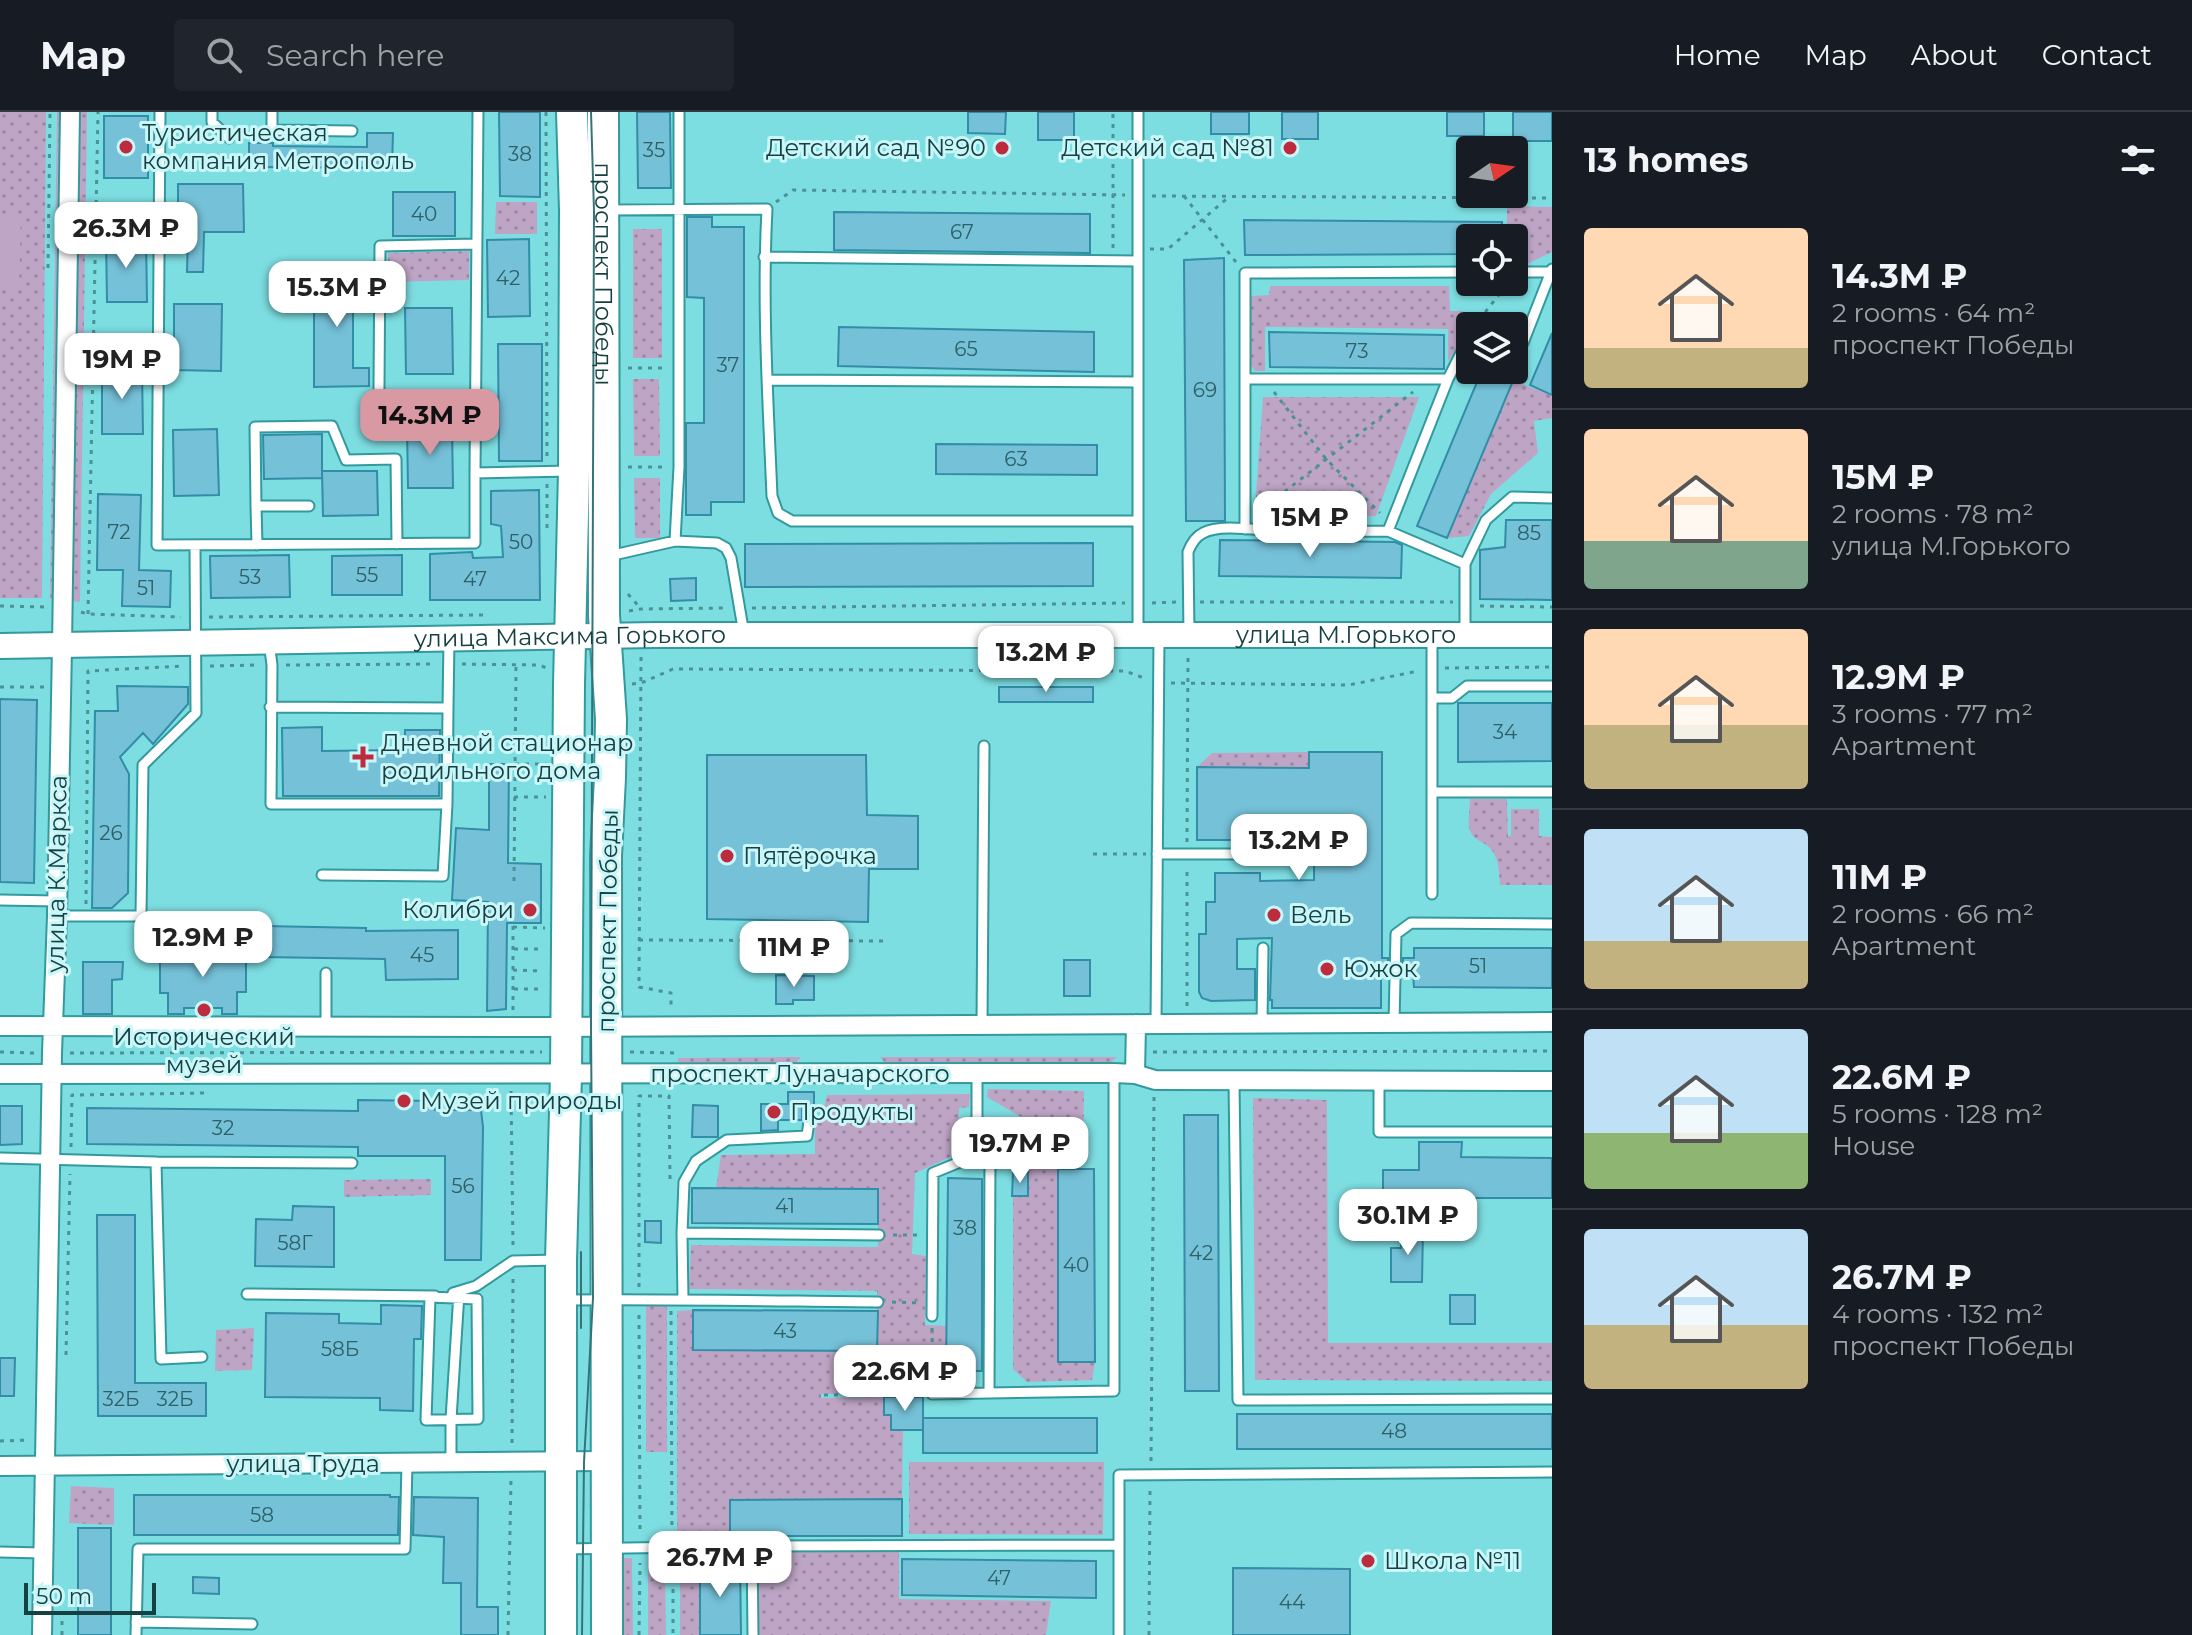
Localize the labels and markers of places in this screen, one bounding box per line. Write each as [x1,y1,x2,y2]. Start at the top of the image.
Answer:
place label: Туристическая компания Метрополь [142,118,414,175]
place label: Детский сад №90 [766,133,986,162]
place label: Детский сад №81 [1061,133,1274,162]
marker: Туристическая компания Метрополь [117,138,135,156]
marker: Детский сад №90 [993,139,1011,157]
marker: Детский сад №81 [1281,139,1299,157]
pin: 26.3M ₽ [52,202,200,270]
pin: 15.3M ₽ [263,261,411,329]
pin: 19M ₽ [66,333,178,401]
pin: 14.3M ₽ [356,389,504,457]
pin: 15M ₽ [1254,491,1366,559]
pin: 13.2M ₽ [972,626,1120,694]
place label: Дневной стационар родильного дома [381,728,633,785]
marker: Дневной стационар родильного дома [352,746,374,768]
pin: 13.2M ₽ [1225,814,1373,882]
place label: Пятёрочка [743,841,877,870]
marker: Пятёрочка [718,847,736,865]
place label: Колибри [402,895,514,924]
place label: Вель [1290,900,1351,929]
marker: Колибри [521,901,539,919]
marker: Вель [1265,906,1283,924]
pin: 12.9M ₽ [129,911,277,979]
pin: 11M ₽ [738,921,850,989]
place label: Южок [1343,954,1418,983]
marker: Южок [1318,960,1336,978]
marker: Исторический музей [195,1001,213,1019]
place label: Исторический музей [113,1022,295,1079]
place label: Музей природы [420,1086,622,1115]
marker: Музей природы [395,1092,413,1110]
place label: Продукты [790,1097,914,1126]
marker: Продукты [765,1103,783,1121]
pin: 19.7M ₽ [946,1117,1094,1185]
pin: 30.1M ₽ [1334,1189,1482,1257]
pin: 22.6M ₽ [831,1345,979,1413]
pin: 26.7M ₽ [646,1531,794,1599]
place label: Школа №11 [1384,1546,1521,1575]
marker: Школа №11 [1359,1552,1377,1570]

